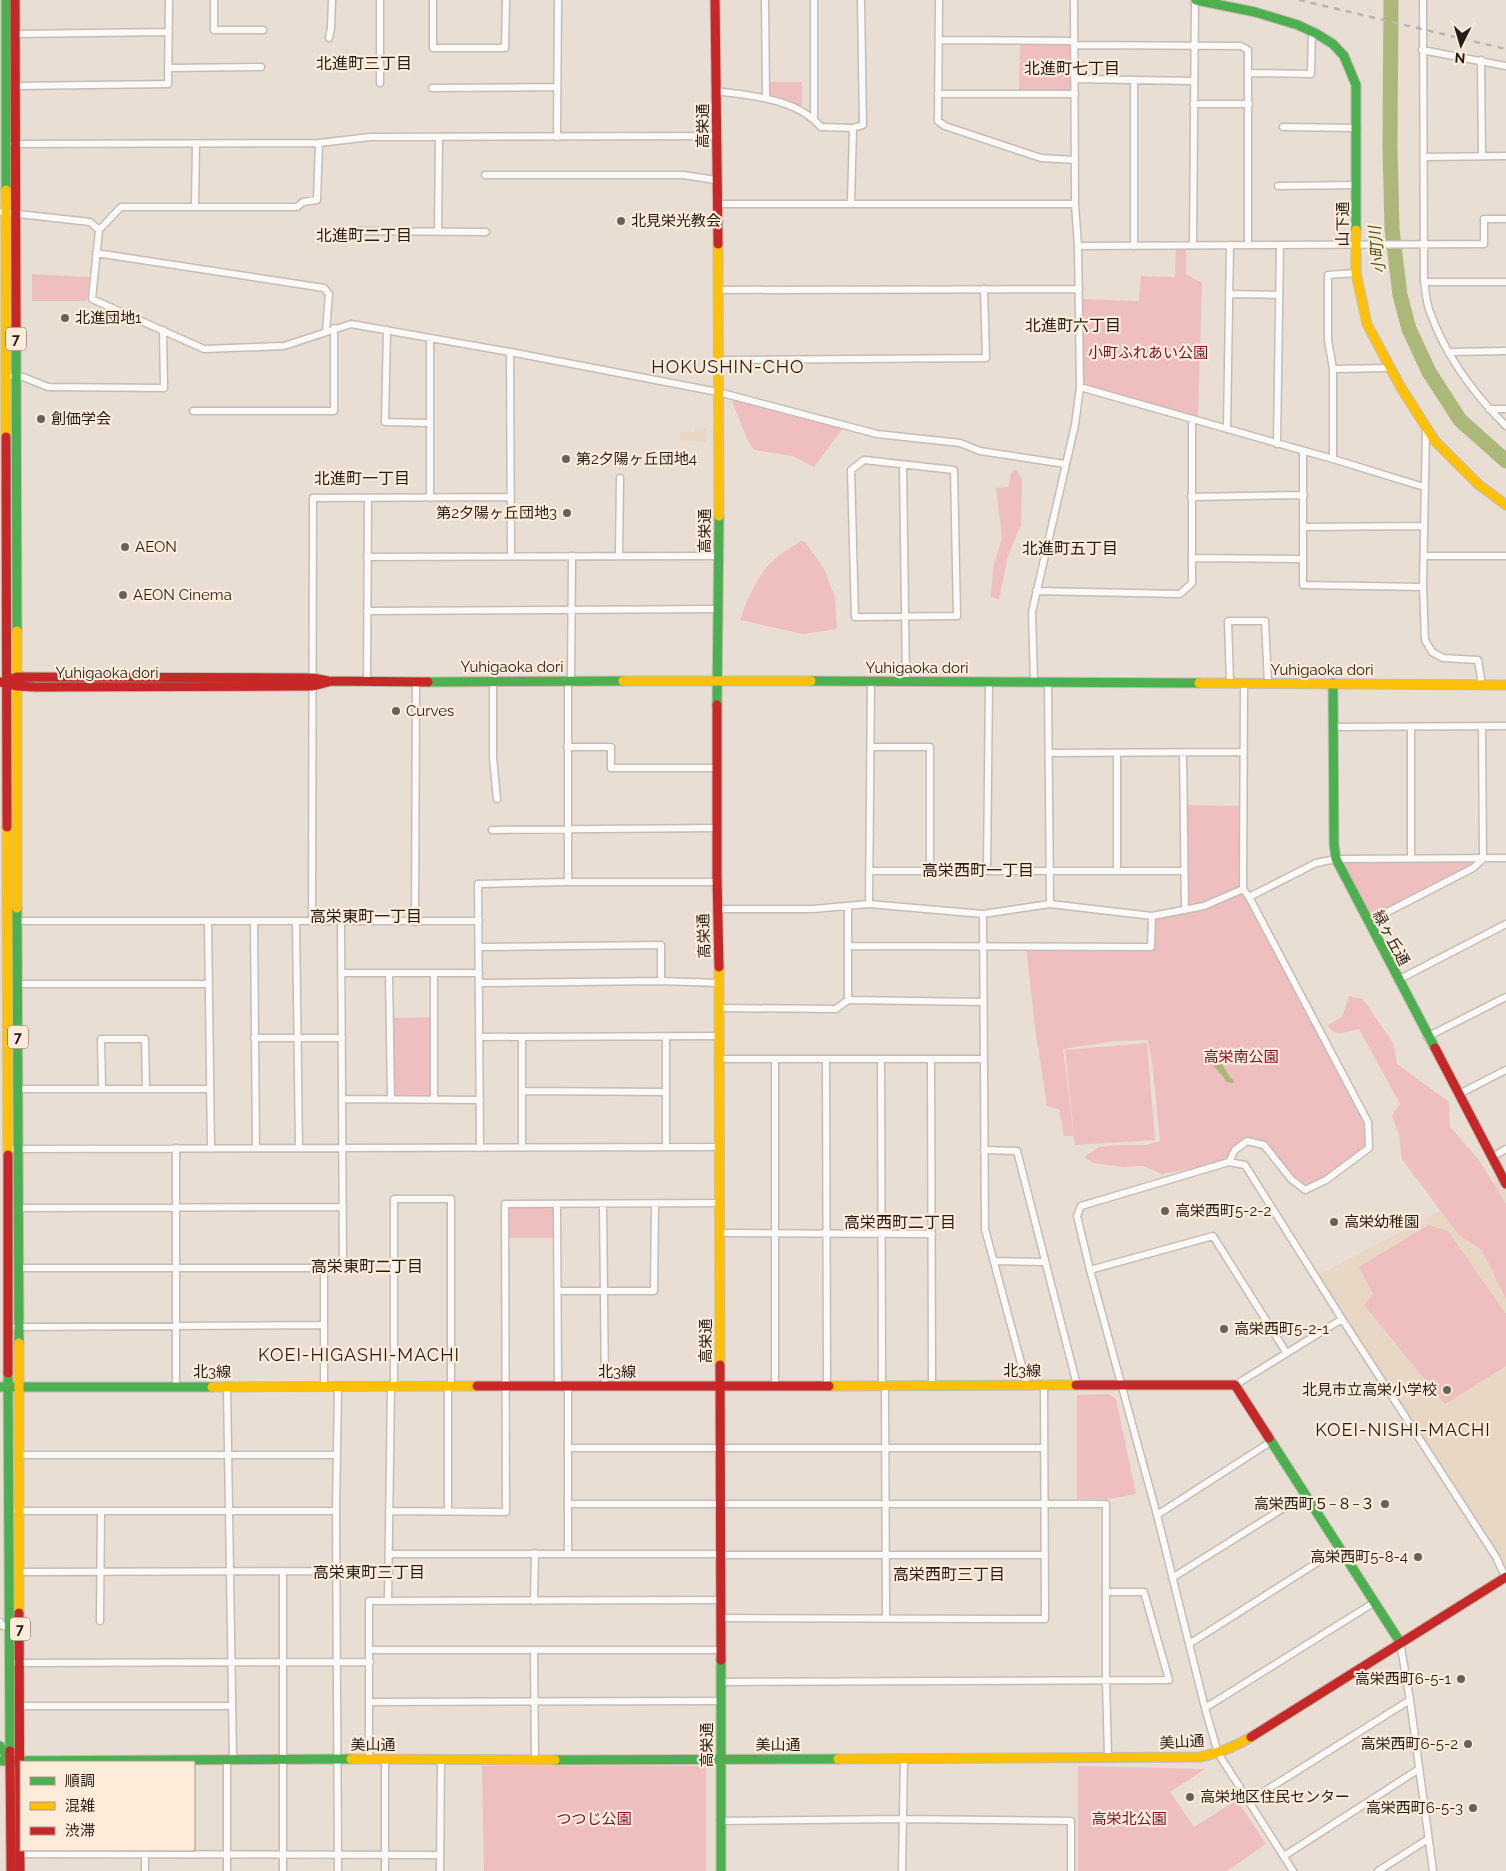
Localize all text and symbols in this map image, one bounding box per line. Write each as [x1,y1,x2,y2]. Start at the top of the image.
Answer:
north arrow [1436,20,1486,70]
text: N [1454,50,1466,66]
district label: 北進町三丁目 [316,54,412,73]
district label: 北進町七丁目 [1024,59,1120,78]
street label: 高栄通 [694,103,712,149]
street label: 山下通 [1334,201,1352,247]
place label: 北見栄光教会 [631,212,721,230]
marker: 北見栄光教会 [615,215,627,227]
water label: 小町川 [1365,223,1389,275]
district label: 北進町二丁目 [316,226,412,245]
place label: 北進団地1 [75,309,142,327]
marker: 北進団地1 [59,312,71,324]
district label: 北進町六丁目 [1025,316,1121,335]
road number: 7 [6,328,26,350]
park label: 小町ふれあい公園 [1088,344,1208,362]
district label: HOKUSHIN-CHO [651,356,805,377]
place label: 創価学会 [51,410,111,428]
marker: 創価学会 [35,413,47,425]
place label: 第2夕陽ヶ丘団地4 [576,450,697,468]
marker: 第2夕陽ヶ丘団地4 [560,453,572,465]
district label: 北進町一丁目 [314,469,410,488]
place label: 第2夕陽ヶ丘団地3 [436,504,557,522]
marker: 第2夕陽ヶ丘団地3 [561,507,573,519]
street label: 高栄通 [696,508,714,554]
place label: AEON [135,538,177,556]
district label: 北進町五丁目 [1022,539,1118,558]
marker: AEON [119,541,131,553]
place label: AEON Cinema [133,586,232,604]
marker: AEON Cinema [117,589,129,601]
street label: Yuhigaoka dori [461,658,563,676]
street label: Yuhigaoka dori [866,659,968,677]
street label: Yuhigaoka dori [1271,661,1373,679]
street label: Yuhigaoka dori [56,664,158,682]
place label: Curves [406,702,454,720]
marker: Curves [390,705,402,717]
district label: 高栄西町一丁目 [922,861,1034,880]
district label: 高栄東町一丁目 [310,907,422,926]
street label: 緑ヶ丘通 [1369,907,1413,969]
street label: 高栄通 [694,913,714,959]
road number: 7 [8,1026,28,1048]
park label: 高栄南公園 [1203,1048,1279,1066]
place label: 高栄西町5-2-2 [1175,1202,1271,1220]
marker: 高栄西町5-2-2 [1159,1205,1171,1217]
district label: 高栄西町二丁目 [844,1213,956,1232]
place label: 高栄幼稚園 [1344,1213,1419,1231]
marker: 高栄幼稚園 [1328,1216,1340,1228]
district label: 高栄東町二丁目 [311,1257,423,1276]
street label: 高栄通 [697,1318,715,1364]
place label: 高栄西町5-2-1 [1234,1320,1329,1338]
marker: 高栄西町5-2-1 [1218,1323,1230,1335]
district label: KOEI-HIGASHI-MACHI [258,1344,460,1365]
street label: 北3線 [1003,1362,1041,1380]
street label: 北3線 [193,1363,231,1381]
street label: 北3線 [598,1363,636,1381]
place label: 北見市立高栄小学校 [1302,1381,1437,1399]
marker: 北見市立高栄小学校 [1441,1384,1453,1396]
district label: KOEI-NISHI-MACHI [1315,1419,1491,1440]
place label: 高栄西町５−８−３ [1254,1495,1375,1513]
marker: 高栄西町５−８−３ [1379,1498,1391,1510]
place label: 高栄西町5-8-4 [1310,1548,1408,1566]
marker: 高栄西町5-8-4 [1412,1551,1424,1563]
district label: 高栄東町三丁目 [313,1563,425,1582]
district label: 高栄西町三丁目 [893,1565,1005,1584]
road number: 7 [10,1618,30,1640]
place label: 高栄西町6-5-1 [1355,1670,1452,1688]
marker: 高栄西町6-5-1 [1455,1673,1467,1685]
street label: 高栄通 [698,1722,716,1768]
street label: 美山通 [1159,1732,1205,1752]
place label: 高栄西町6-5-2 [1360,1735,1458,1753]
street label: 美山通 [350,1736,396,1754]
street label: 美山通 [755,1736,801,1754]
marker: 高栄西町6-5-2 [1462,1738,1474,1750]
legend [20,1761,195,1851]
text: 順調 [65,1772,95,1790]
place label: 高栄地区住民センター [1200,1788,1350,1806]
marker: 高栄地区住民センター [1184,1791,1196,1803]
text: 混雑 [65,1797,95,1815]
place label: 高栄西町6-5-3 [1366,1799,1463,1817]
marker: 高栄西町6-5-3 [1467,1802,1479,1814]
park label: つつじ公園 [556,1810,632,1828]
park label: 高栄北公園 [1091,1810,1167,1828]
text: 渋滞 [65,1822,95,1840]

